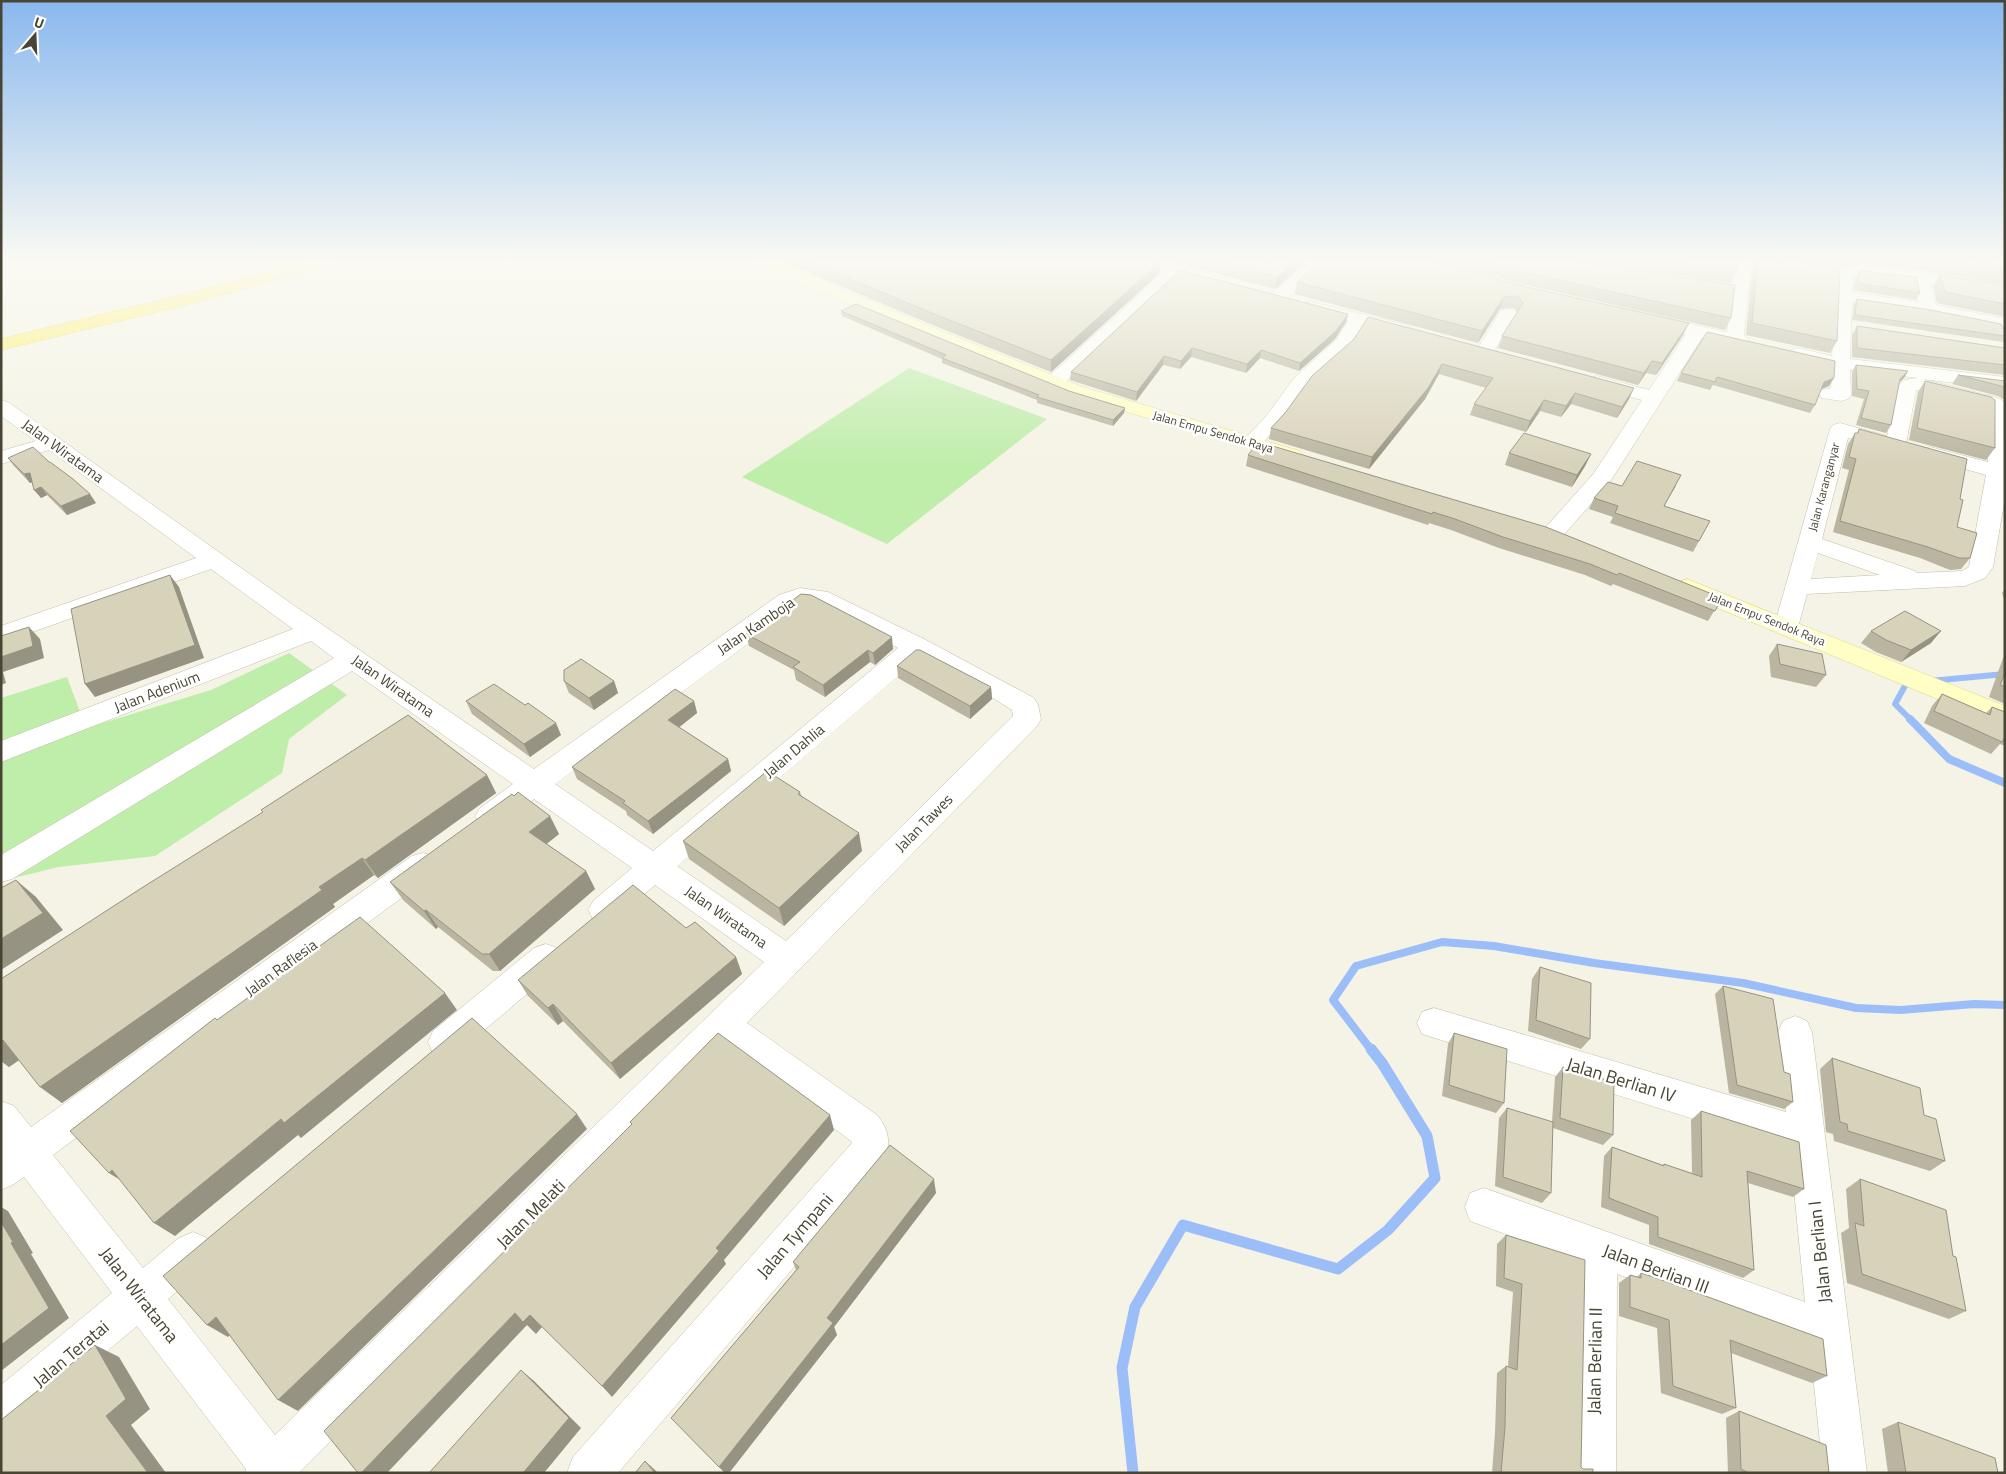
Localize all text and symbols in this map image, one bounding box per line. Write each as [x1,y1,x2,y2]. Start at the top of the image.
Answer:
north arrow [10,10,60,60]
text: U [32,11,47,34]
street label: Jalan Empu Sendok Raya [1151,405,1276,458]
street label: Jalan Wiratama [18,413,109,488]
street label: Jalan Karanganyar [1803,440,1844,533]
street label: Jalan Empu Sendok Raya [1706,586,1828,651]
street label: Jalan Kamboja [712,591,800,660]
street label: Jalan Wiratama [347,649,440,723]
street label: Jalan Adenium [111,665,203,718]
street label: Jalan Dahlia [758,718,830,783]
street label: Jalan Tawes [889,788,958,857]
street label: Jalan Wiratama [680,880,773,954]
street label: Jalan Raflesia [240,933,322,1002]
street label: Jalan Berlian IV [1563,1050,1680,1109]
street label: Jalan Melati [490,1173,572,1255]
street label: Jalan Tympani [750,1187,839,1284]
street label: Jalan Berlian I [1801,1200,1838,1304]
street label: Jalan Berlian III [1599,1237,1713,1300]
street label: Jalan Wiratama [93,1241,186,1349]
street label: Jalan Berlian II [1580,1307,1609,1415]
street label: Jalan Teratai [27,1314,115,1394]

